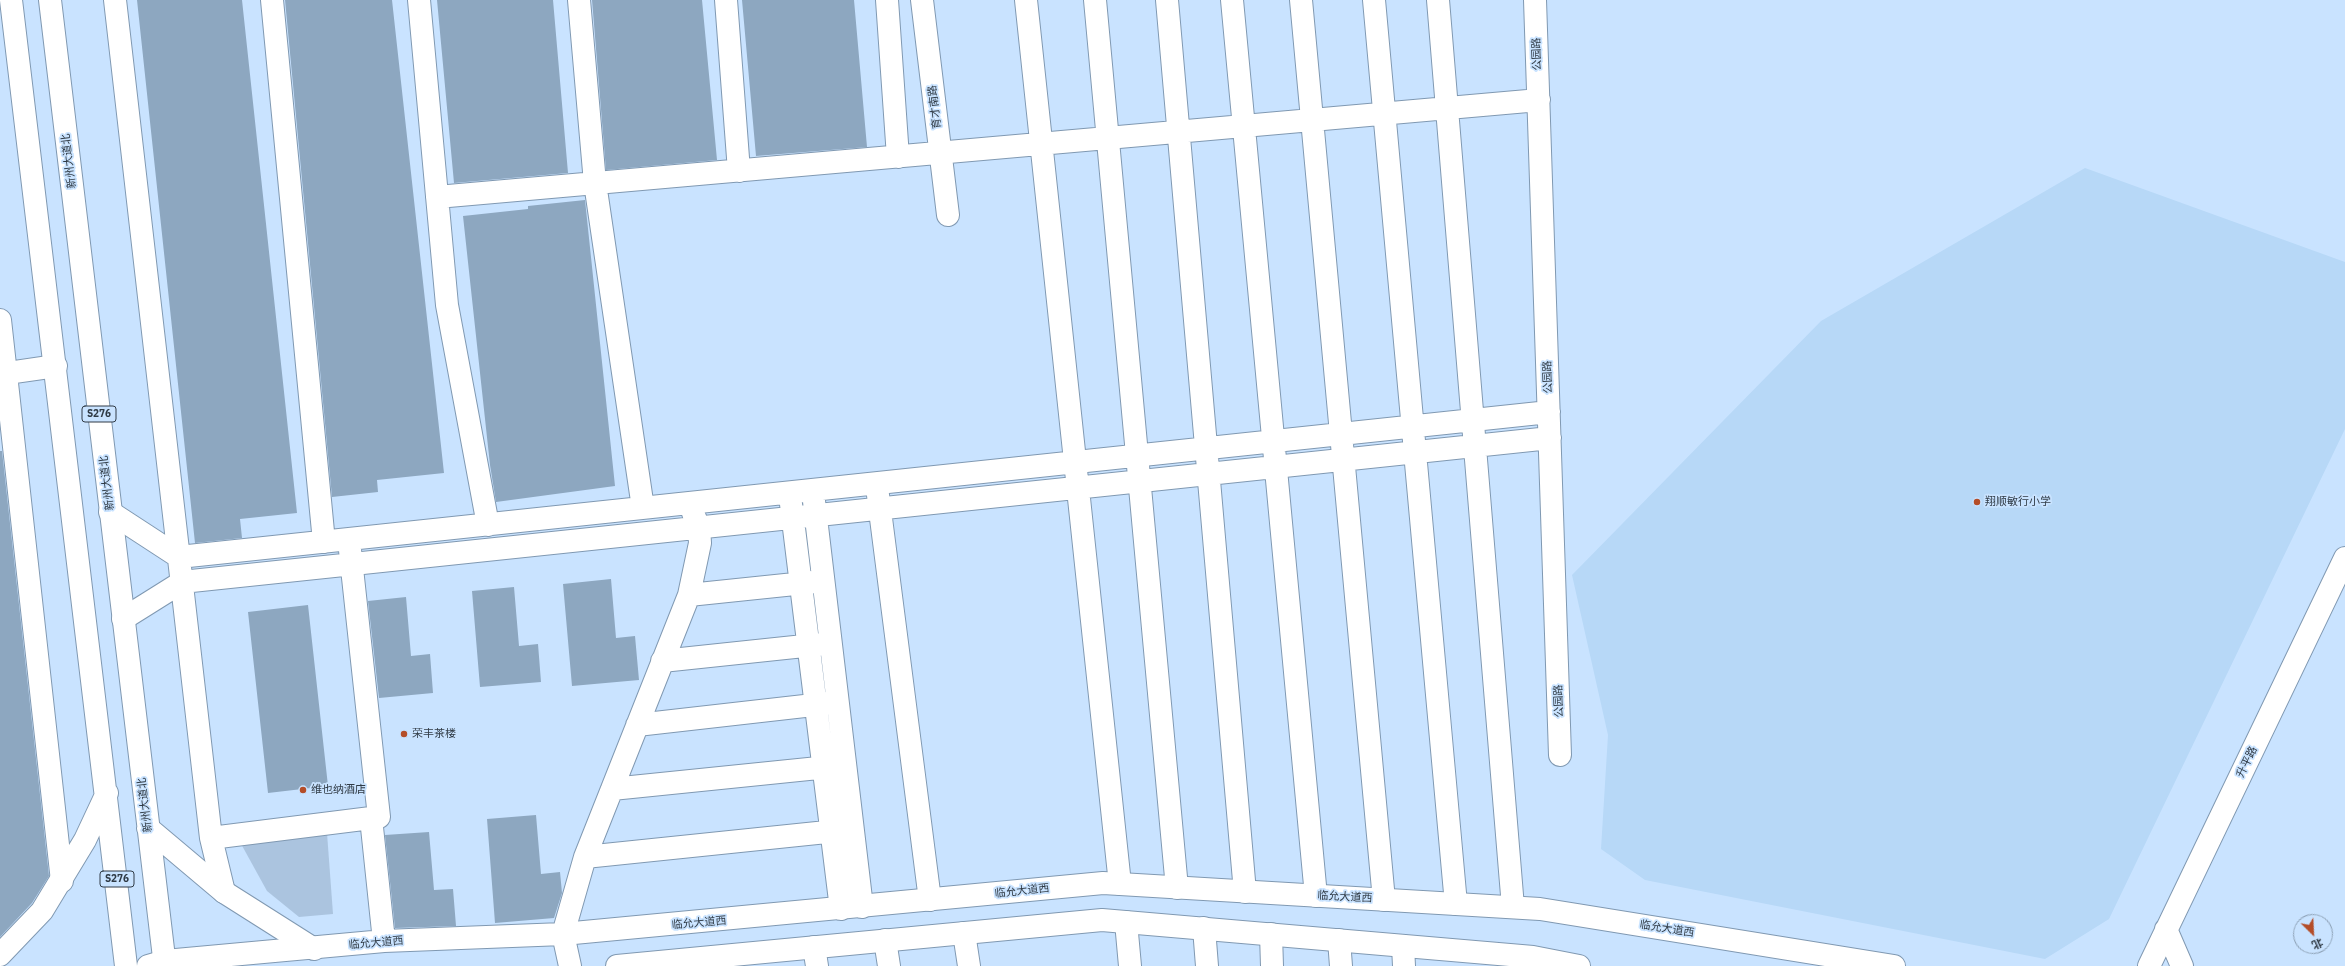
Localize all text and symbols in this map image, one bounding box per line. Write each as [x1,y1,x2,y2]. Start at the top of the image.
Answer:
street label: 公园路 [1530,37,1544,71]
street label: 育才南路 [926,84,944,130]
street label: 新州大道北 [59,133,79,189]
street label: 公园路 [1541,360,1555,394]
road number: S276 [82,406,116,422]
street label: 新州大道北 [97,455,117,511]
place label: 翔顺敏行小学 [1985,495,2051,509]
marker: 翔顺敏行小学 [1972,497,1982,507]
street label: 公园路 [1552,684,1566,718]
place label: 荣丰茶楼 [412,727,456,741]
marker: 荣丰茶楼 [399,729,409,739]
street label: 升平路 [2234,744,2260,780]
street label: 新州大道北 [135,777,155,833]
place label: 维也纳酒店 [311,783,366,797]
marker: 维也纳酒店 [298,785,308,795]
road number: S276 [100,871,134,887]
street label: 临允大道西 [994,882,1050,900]
street label: 临允大道西 [1317,889,1373,905]
street label: 临允大道西 [671,914,727,932]
north arrow [2293,914,2333,954]
street label: 临允大道西 [1639,918,1695,940]
street label: 临允大道西 [348,934,404,952]
text: 北 [2310,935,2325,953]

